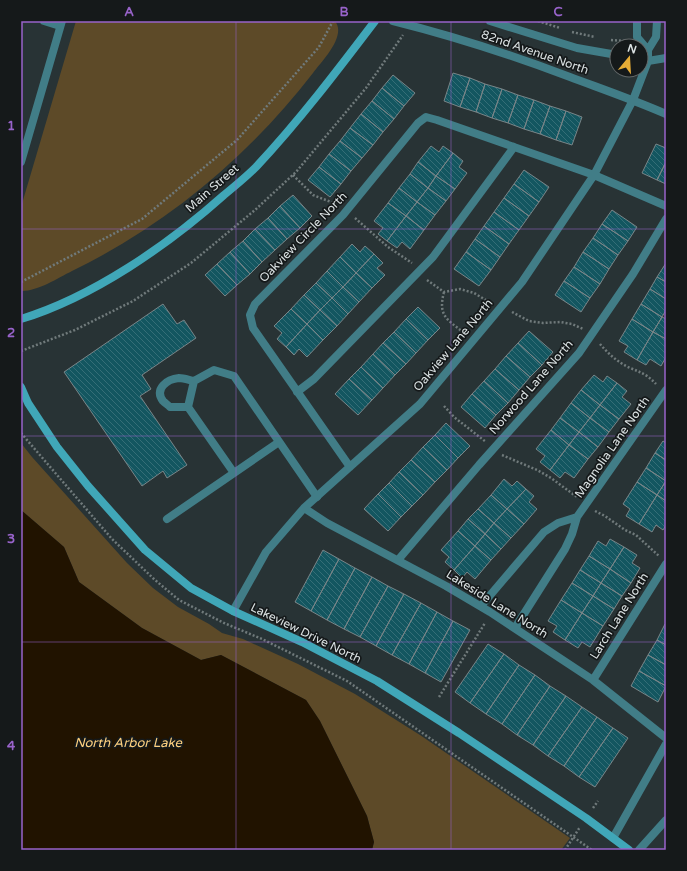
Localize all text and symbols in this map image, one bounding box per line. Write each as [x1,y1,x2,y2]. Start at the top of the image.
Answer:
text: A [124,4,134,20]
text: B [339,4,349,20]
text: C [553,4,563,20]
street label: 82nd Avenue North [480,27,590,77]
north arrow [609,38,649,78]
text: N [626,41,638,57]
text: 1 [7,118,15,134]
street label: Main Street [182,161,242,215]
street label: Oakview Circle North [256,189,350,285]
street label: Oakview Lane North [410,296,496,394]
text: 2 [7,325,15,341]
street label: Norwood Lane North [486,337,576,437]
street label: Magnolia Lane North [572,394,652,500]
text: 3 [7,531,15,547]
street label: Lakeside Lane North [444,567,550,641]
street label: Larch Lane North [587,570,651,662]
street label: Lakeview Drive North [248,600,364,666]
water label: North Arbor Lake [74,735,182,751]
text: 4 [7,738,16,754]

